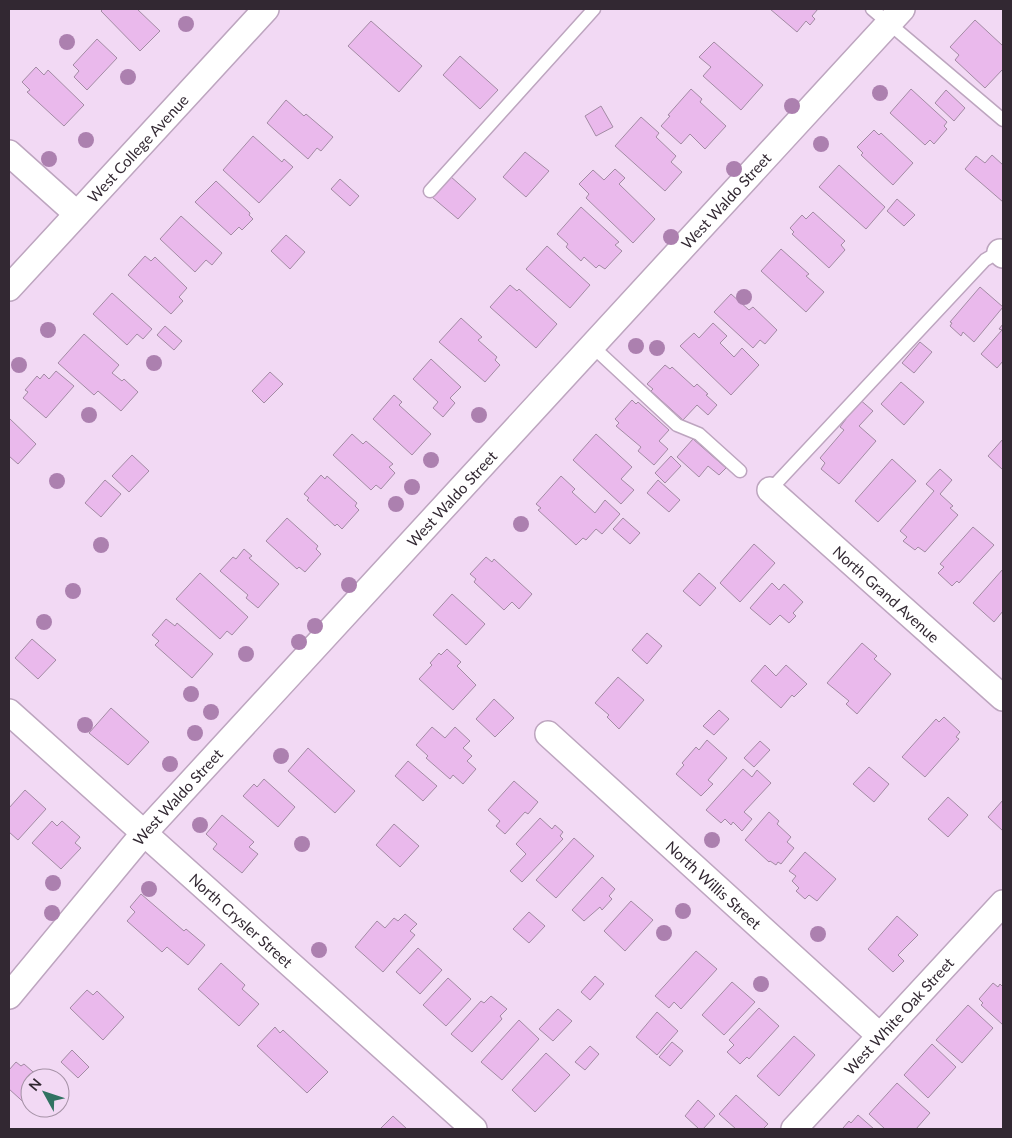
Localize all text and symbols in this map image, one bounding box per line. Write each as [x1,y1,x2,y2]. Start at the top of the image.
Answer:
street label: West College Avenue [84,90,192,206]
street label: West Waldo Street [677,148,775,252]
street label: West Waldo Street [403,446,501,550]
street label: North Grand Avenue [830,542,943,646]
street label: West Waldo Street [129,744,226,849]
street label: North Willis Street [662,837,765,933]
street label: North Crysler Street [186,869,297,972]
street label: West White Oak Street [840,953,958,1078]
north arrow [20,1068,70,1118]
text: N [25,1075,45,1094]

